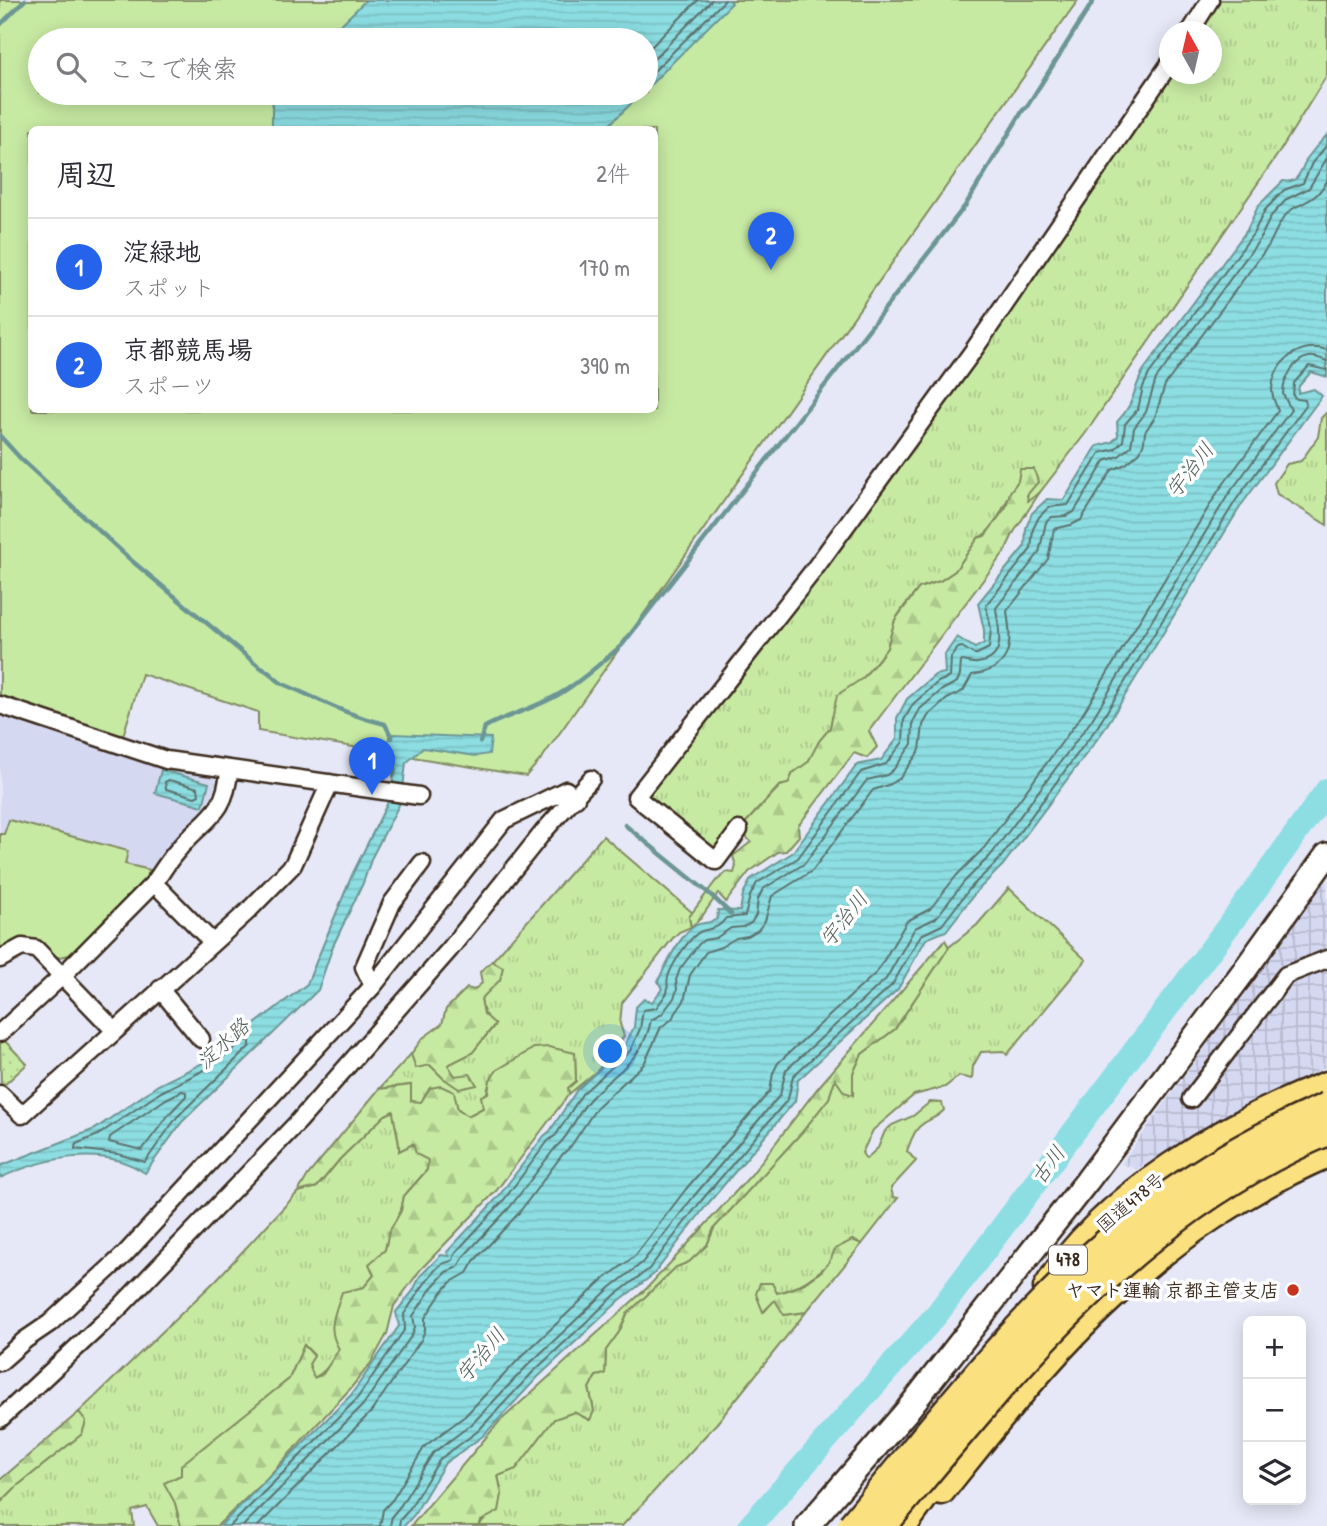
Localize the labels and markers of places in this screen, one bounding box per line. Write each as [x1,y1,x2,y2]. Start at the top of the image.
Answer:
pin: 2 [748,212,794,270]
pin: 1 [349,737,395,795]
place label: ヤマト運輸 京都主管支店 [1066,1277,1279,1303]
marker: ヤマト運輸 京都主管支店 [1285,1282,1301,1298]

